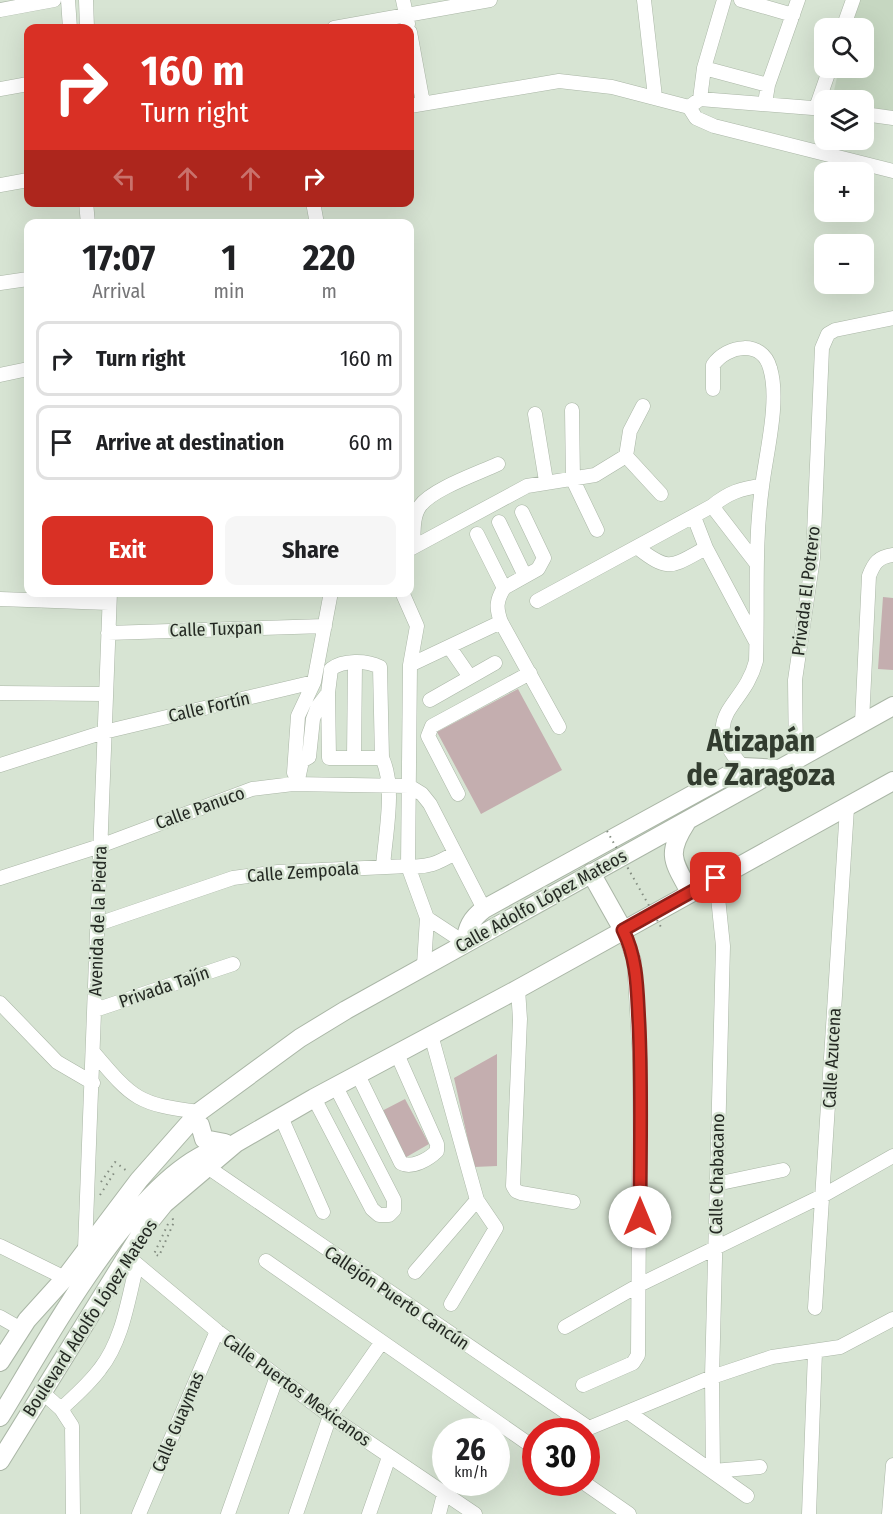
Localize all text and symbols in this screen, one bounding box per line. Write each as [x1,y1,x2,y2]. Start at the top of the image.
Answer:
map controls [814,18,874,294]
button: search [814,18,874,78]
text: 160 m [141,46,244,96]
icon: right [42,48,120,126]
button: layers [814,90,874,150]
text: Turn right [141,97,249,129]
icon: left [108,162,141,195]
icon: ahead [171,162,204,195]
icon: ahead [234,162,267,195]
icon: right [297,162,330,195]
button: + [814,162,874,222]
button: − [814,234,874,294]
text: 17:07 [82,236,155,280]
text: 1 [221,236,237,280]
text: 220 [303,236,356,280]
text: Arrival [92,279,145,303]
text: min [214,279,245,303]
text: m [322,279,337,303]
icon: right [45,342,78,375]
text: Turn right [96,345,185,372]
text: 160 m [340,345,393,372]
icon: arrive [45,426,78,459]
text: Arrive at destination [96,429,284,456]
text: 60 m [349,429,393,456]
button: Exit [42,516,213,585]
button: Share [225,516,396,585]
street label: Privada El Potrero [787,525,825,657]
street label: Calle Tuxpan [169,616,263,642]
street label: Calle Fortín [166,687,252,727]
district label: Atizapán de Zaragoza [687,723,836,793]
street label: Calle Panuco [152,782,248,834]
street label: Avenida de la Piedra [84,845,112,997]
street label: Calle Adolfo López Mateos [451,845,631,957]
pin [690,852,741,903]
street label: Calle Zempoala [246,857,360,887]
icon: arrive [699,861,732,894]
street label: Privada Tajín [116,961,212,1013]
street label: Calle Azucena [818,1007,846,1109]
street label: Calle Chabacano [705,1113,729,1235]
position arrow [608,1185,672,1249]
street label: Boulevard Adolfo López Mateos [18,1215,162,1421]
street label: Callejón Puerto Cancún [320,1241,474,1355]
street label: Calle Puertos Mexicanos [219,1329,376,1451]
street label: Calle Guaymas [147,1368,209,1475]
speed limit sign: 30 [522,1418,600,1496]
text: 26 [456,1432,486,1468]
text: km/h [454,1463,488,1481]

